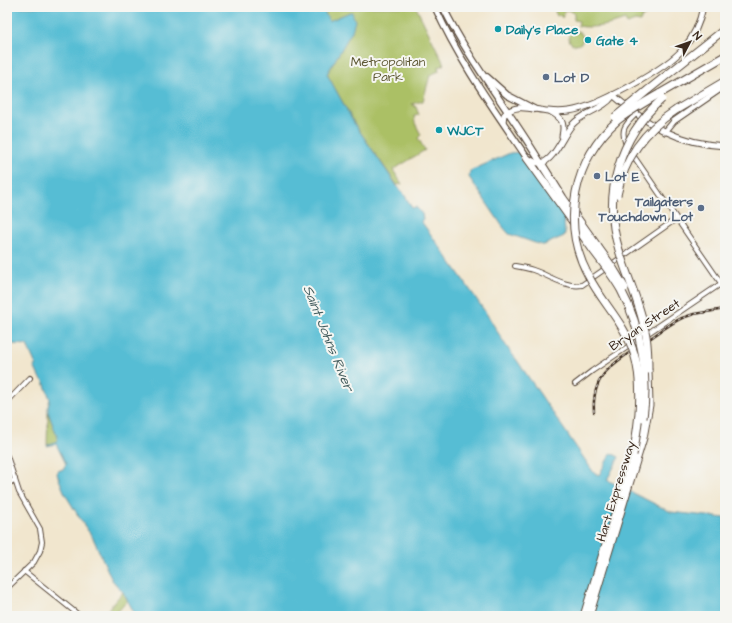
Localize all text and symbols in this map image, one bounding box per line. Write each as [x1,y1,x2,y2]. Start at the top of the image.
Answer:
place label: Daily's Place [506,21,578,40]
north arrow [670,22,710,62]
marker: Daily's Place [493,24,503,34]
text: N [689,28,705,43]
place label: Gate 4 [596,32,638,50]
marker: Gate 4 [583,35,593,45]
park label: Metropolitan Park [351,53,426,86]
place label: Lot D [554,69,590,87]
marker: Lot D [541,72,551,82]
place label: WJCT [446,122,484,140]
marker: WJCT [434,125,444,135]
place label: Lot E [605,168,640,186]
marker: Lot E [592,171,602,181]
place label: Tailgaters Touchdown Lot [598,193,694,226]
marker: Tailgaters Touchdown Lot [696,203,706,213]
water label: Saint Johns River [298,282,359,396]
street label: Bryan Street [606,294,685,356]
street label: Hart Expressway [592,439,641,544]

